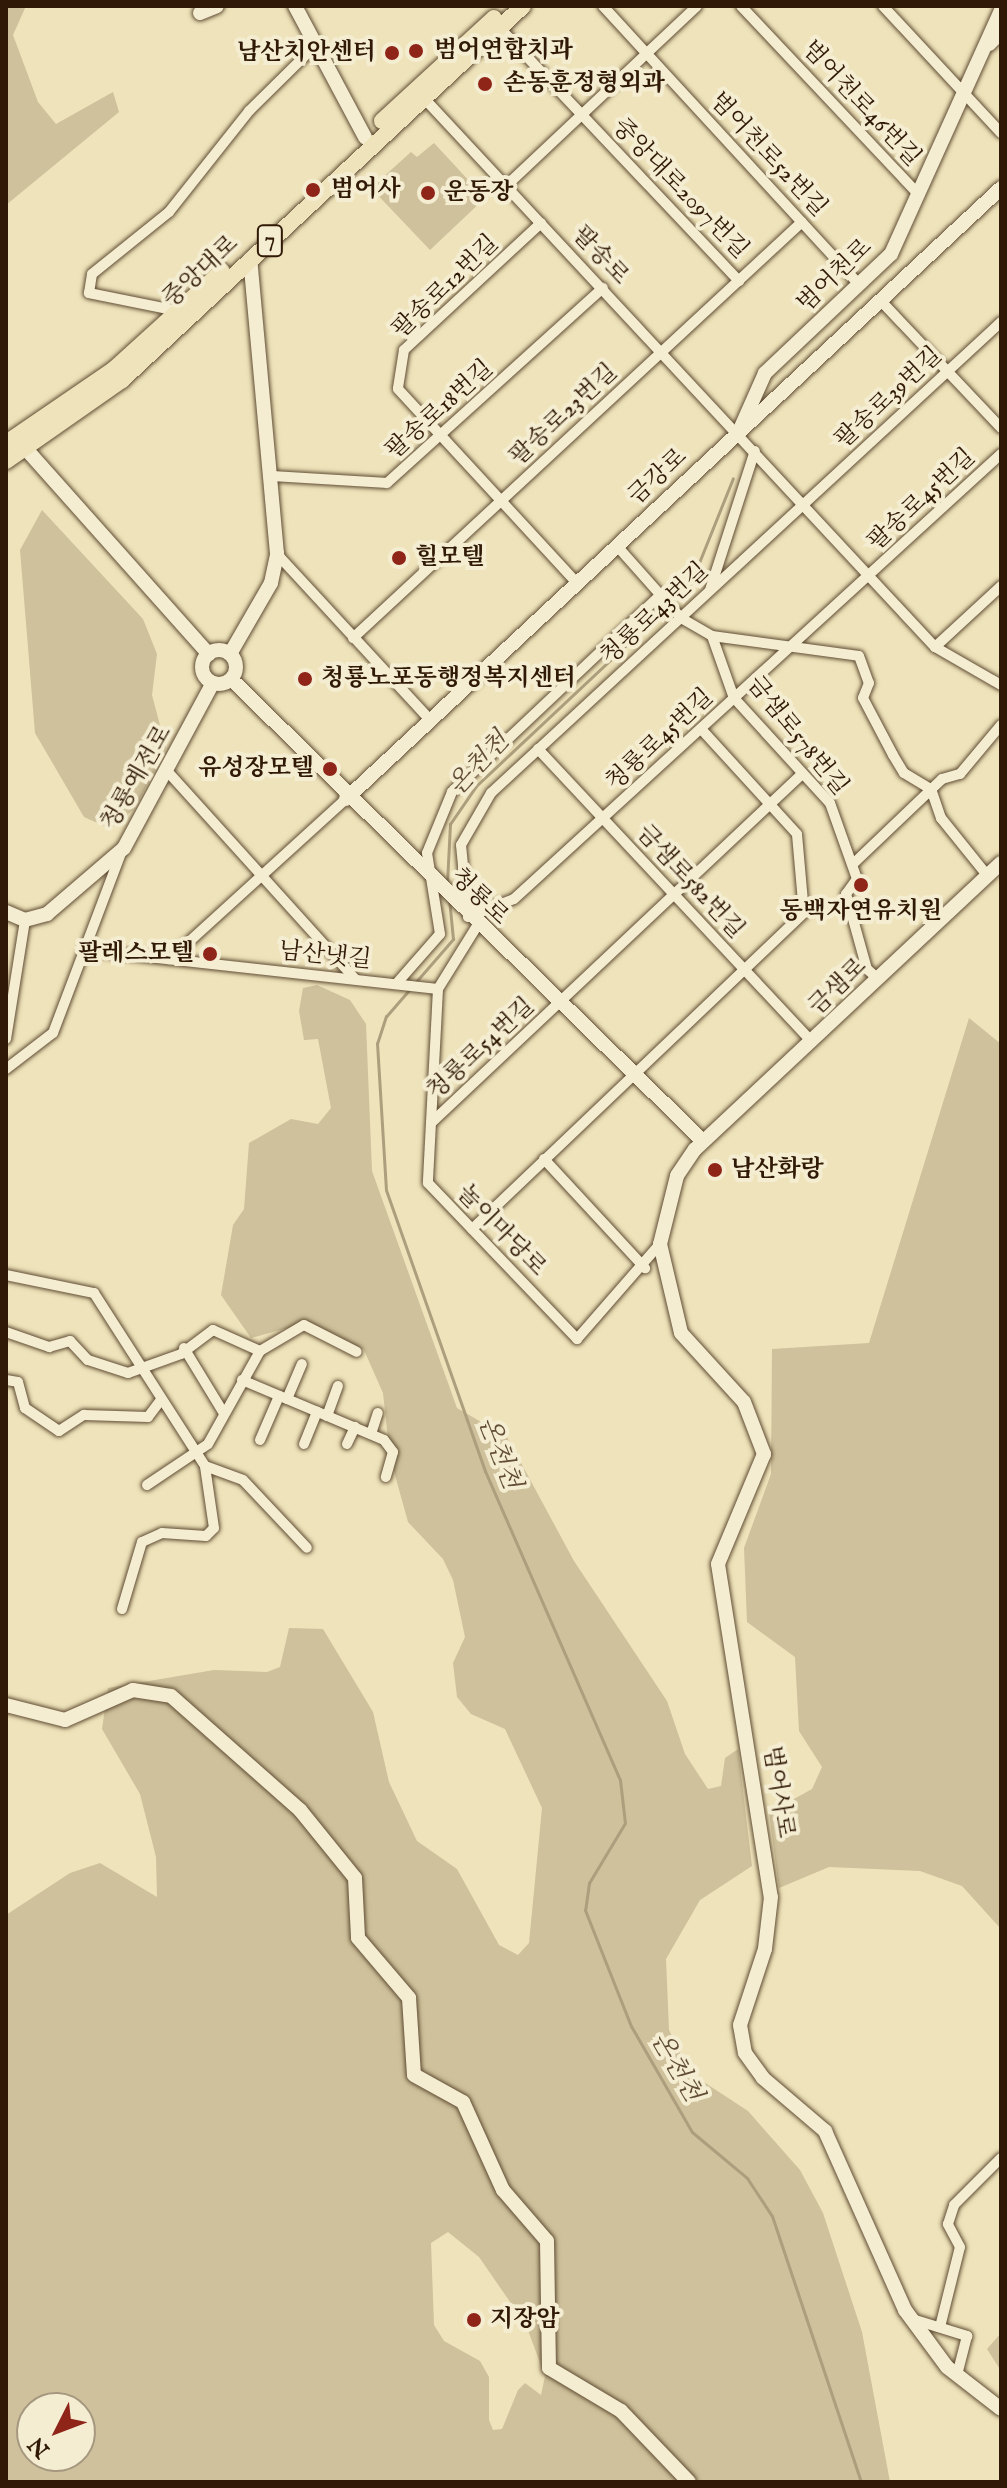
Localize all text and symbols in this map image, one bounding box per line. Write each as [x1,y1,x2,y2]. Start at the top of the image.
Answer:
street label: 범어천로46번길 [796,35,926,173]
place label: 범어연합치과 [434,37,573,65]
place label: 남산치안센터 [237,39,376,67]
marker: 범어연합치과 [405,40,427,62]
marker: 남산치안센터 [383,44,401,62]
place label: 손동훈정형외과 [503,70,665,98]
marker: 손동훈정형외과 [474,73,496,95]
street label: 범어천로52번길 [703,87,833,223]
street label: 중앙대로2097번길 [606,113,754,265]
place label: 범어사 [331,176,401,204]
marker: 범어사 [302,179,324,201]
place label: 운동장 [444,179,514,207]
marker: 운동장 [419,184,437,202]
street label: 팔송로 [566,221,634,291]
road number: 7 [256,223,284,259]
street label: 팔송로12번길 [387,229,505,345]
street label: 중앙대로 [157,230,245,314]
street label: 범어천로 [792,233,878,319]
street label: 팔송로39번길 [830,341,948,455]
street label: 팔송로18번길 [380,354,500,466]
street label: 팔송로23번길 [504,358,624,472]
street label: 금강로 [623,443,693,511]
street label: 팔송로45번길 [862,443,982,557]
place label: 힐모텔 [415,544,485,572]
marker: 힐모텔 [390,549,408,567]
street label: 청룡로43번길 [595,557,715,671]
place label: 청룡노포동행정복지센터 [321,665,576,693]
marker: 청룡노포동행정복지센터 [296,670,314,688]
street label: 금샘로578번길 [740,670,854,802]
street label: 청룡로45번길 [600,683,720,797]
street label: 청룡예전로 [96,721,178,835]
water label: 온천천 [442,726,516,802]
place label: 유성장모텔 [198,755,314,783]
marker: 유성장모텔 [321,760,339,778]
street label: 금샘로582번길 [630,819,750,945]
street label: 청룡로 [444,862,514,932]
marker: 동백자연유치원 [852,876,870,894]
place label: 동백자연유치원 [780,898,942,926]
street label: 남산냇길 [277,937,373,975]
place label: 팔레스모텔 [78,940,194,968]
marker: 팔레스모텔 [201,945,219,963]
street label: 금샘로 [803,952,873,1022]
street label: 청룡로54번길 [421,992,541,1106]
place label: 남산화랑 [731,1156,824,1184]
marker: 남산화랑 [706,1161,724,1179]
street label: 놀이마당로 [450,1179,552,1283]
water label: 온천천 [471,1412,527,1494]
street label: 범어사로 [757,1744,799,1840]
water label: 온천천 [644,2027,708,2107]
place label: 지장암 [490,2306,560,2334]
marker: 지장암 [465,2311,483,2329]
north arrow [16,2392,96,2472]
text: N [23,2430,56,2463]

